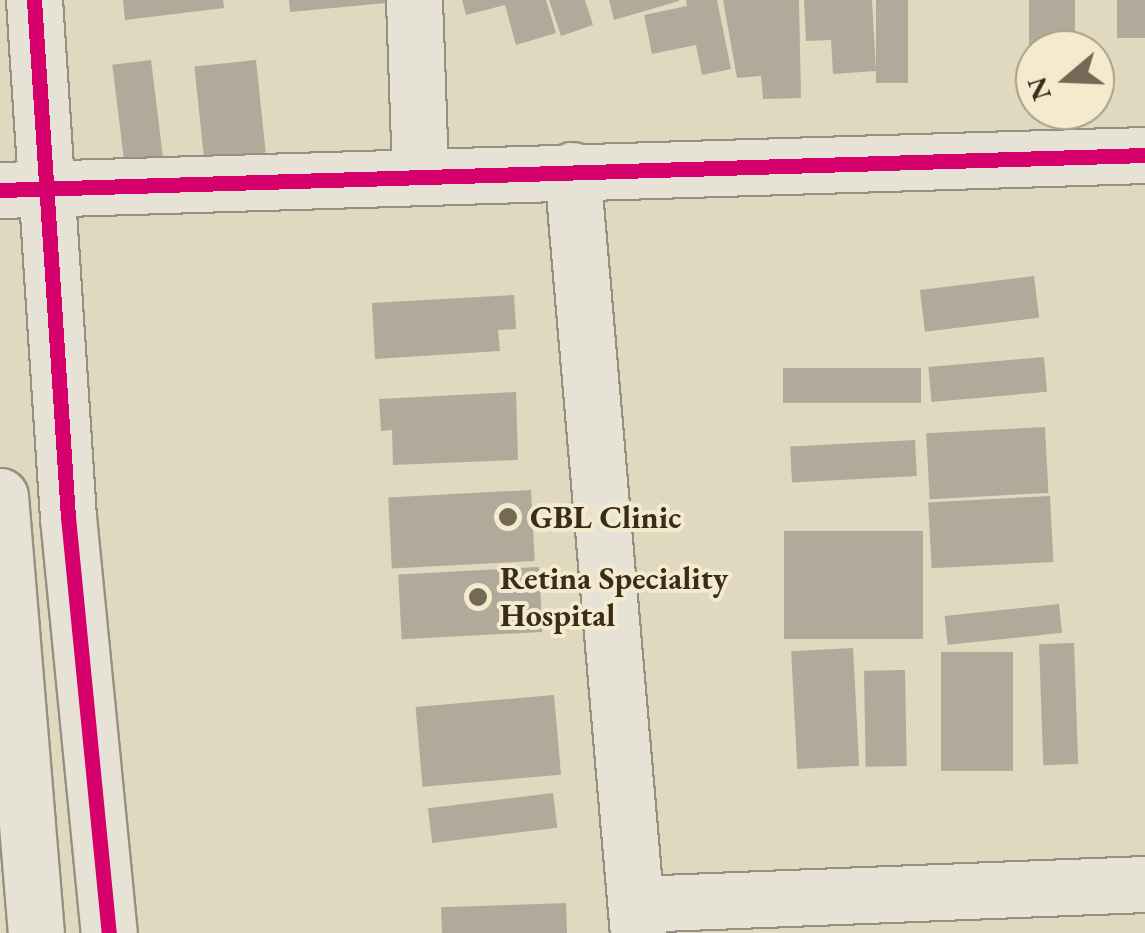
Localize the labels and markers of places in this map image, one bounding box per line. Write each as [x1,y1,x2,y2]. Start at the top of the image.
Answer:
place label: GBL Clinic [530,498,681,536]
marker: GBL Clinic [495,504,521,530]
place label: Retina Speciality Hospital [500,560,728,635]
marker: Retina Speciality Hospital [465,584,491,610]

